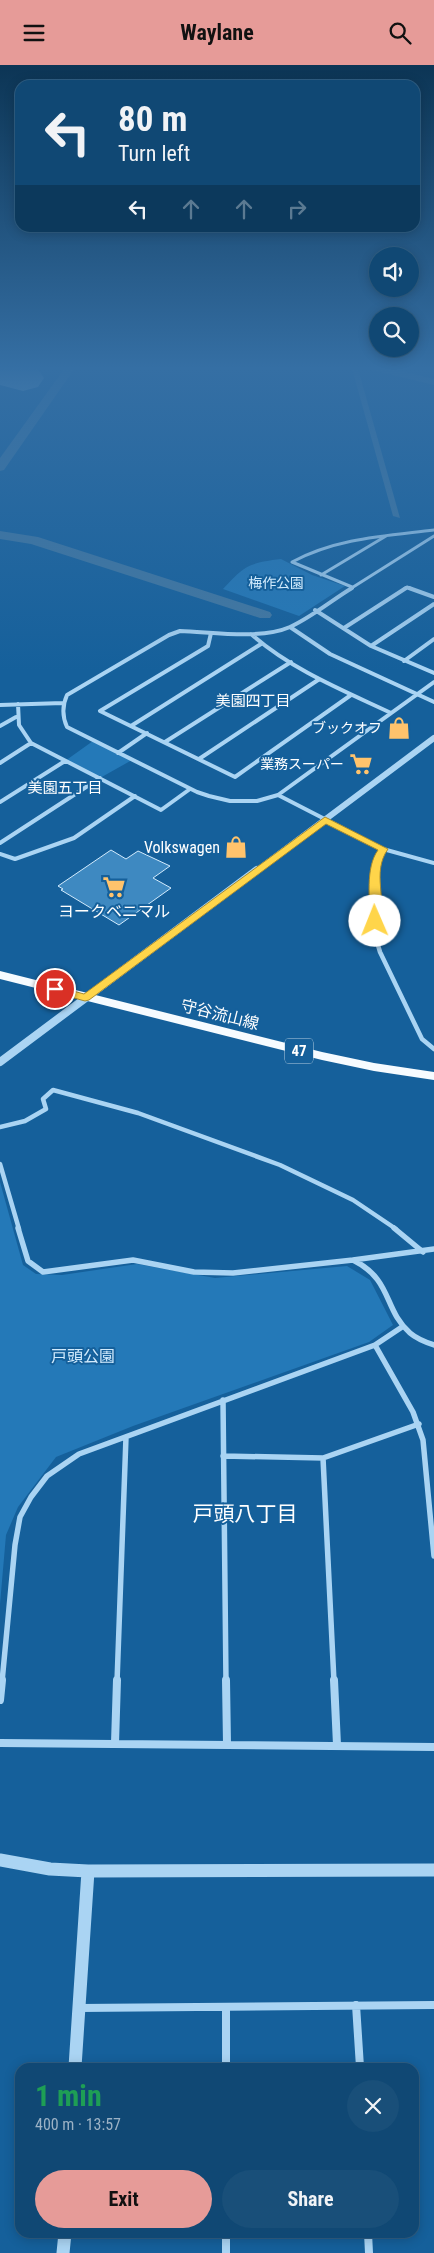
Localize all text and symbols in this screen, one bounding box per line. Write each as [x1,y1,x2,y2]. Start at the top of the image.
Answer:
icon: menu [20,19,48,47]
icon: search [386,19,414,47]
text: Waylane [180,20,254,45]
text: 80 m [118,99,187,140]
icon: left [35,100,100,165]
text: Turn left [118,141,190,166]
icon: left [124,195,152,223]
icon: ahead [177,195,205,223]
icon: ahead [230,195,258,223]
icon: right [283,195,311,223]
map controls [369,247,419,357]
button: sound [369,247,419,297]
button: search [369,307,419,357]
park label: 梅作公園 [248,575,304,591]
district label: 美園四丁目 [215,692,291,710]
shop icon: ブックオフ [386,715,412,741]
place label: ブックオフ [312,720,382,736]
supermarket icon: 業務スーパー [348,751,374,777]
place label: 業務スーパー [260,756,344,772]
district label: 美園五丁目 [27,779,103,797]
shop icon: Volkswagen [223,834,249,860]
place label: Volkswagen [144,838,220,857]
supermarket icon: ヨークベニマル [101,874,127,900]
position arrow [348,894,400,946]
place label: ヨークベニマル [58,902,170,921]
pin [34,968,76,1010]
icon: arrive [41,975,69,1003]
street label: 守谷流山線 [179,996,261,1033]
road number: 47 [285,1039,313,1063]
park label: 戸頭公園 [51,1347,115,1366]
district label: 戸頭八丁目 [193,1502,298,1526]
text: 1 min [35,2078,102,2113]
button: close [347,2080,399,2132]
text: 400 m · 13:57 [35,2115,121,2134]
button: Exit [35,2170,212,2228]
button: Share [222,2170,399,2228]

